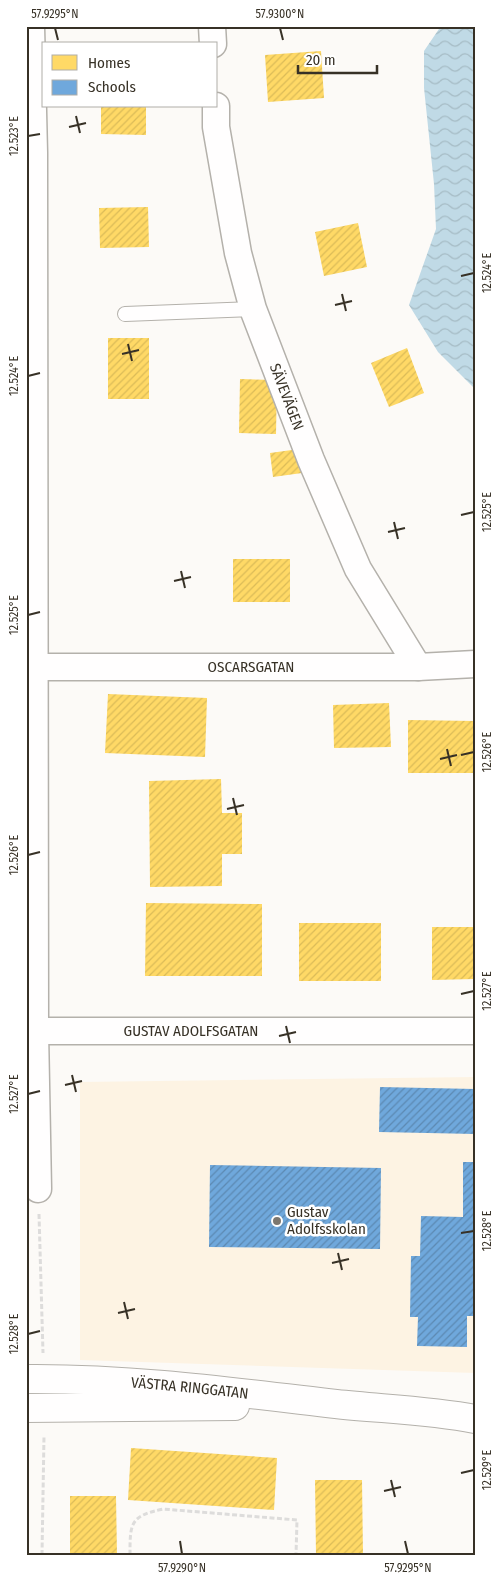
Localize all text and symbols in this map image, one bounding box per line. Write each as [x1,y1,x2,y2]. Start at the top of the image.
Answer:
text: 57.9295°N [31,7,79,21]
text: 57.9300°N [256,7,304,21]
legend [42,42,218,108]
scale bar [298,42,377,74]
text: 20 m [306,51,336,69]
text: Homes [88,54,130,72]
text: Schools [88,78,136,96]
text: 12.523°E [7,116,21,156]
text: 12.524°E [480,253,494,293]
text: 12.524°E [7,356,21,396]
street label: SÄVEVÄGEN [266,361,308,433]
text: 12.525°E [480,492,494,532]
text: 12.525°E [7,595,21,635]
street label: OSCARSGATAN [208,658,294,676]
text: 12.526°E [480,731,494,772]
text: 12.526°E [7,834,21,875]
text: 12.527°E [480,971,494,1011]
street label: GUSTAV ADOLFSGATAN [124,1022,258,1040]
text: 12.527°E [7,1074,21,1114]
place label: Gustav Adolfsskolan [287,1203,366,1238]
text: 12.528°E [480,1210,494,1251]
marker: Gustav Adolfsskolan [271,1215,283,1227]
text: 12.528°E [7,1313,21,1354]
street label: VÄSTRA RINGGATAN [130,1373,249,1403]
text: 12.529°E [480,1449,494,1490]
text: 57.9290°N [158,1561,206,1575]
text: 57.9295°N [384,1561,432,1575]

